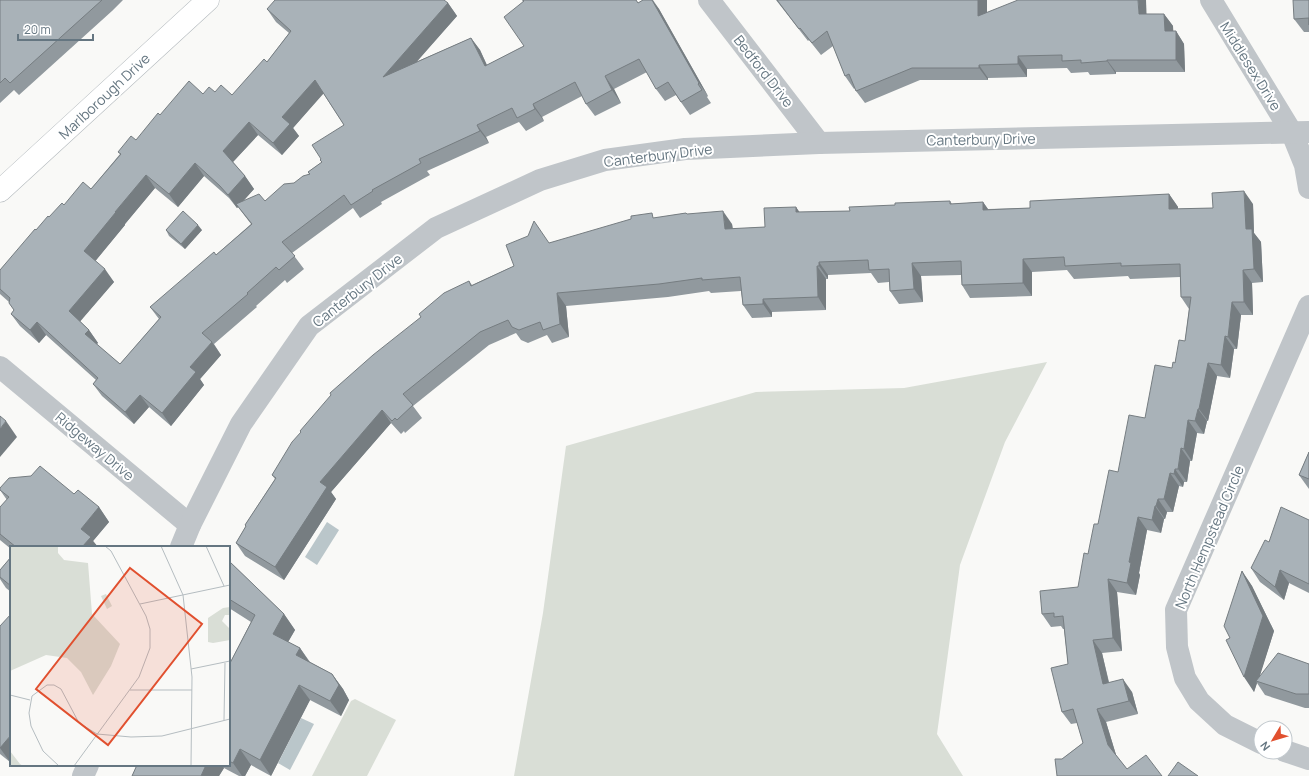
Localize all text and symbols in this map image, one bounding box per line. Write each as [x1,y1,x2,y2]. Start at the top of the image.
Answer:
scale bar [18,16,93,42]
street label: Middlesex Drive [1216,18,1286,114]
text: 20 m [24,21,51,38]
street label: Bedford Drive [730,31,798,111]
street label: Marlborough Drive [54,49,154,143]
street label: Canterbury Drive [926,129,1036,149]
street label: Canterbury Drive [603,139,713,171]
street label: Canterbury Drive [308,249,406,331]
street label: Ridgeway Drive [52,407,138,485]
street label: North Hempstead Circle [1170,462,1248,612]
inset map [10,546,230,766]
north arrow [1253,720,1293,760]
text: N [1256,739,1273,754]

